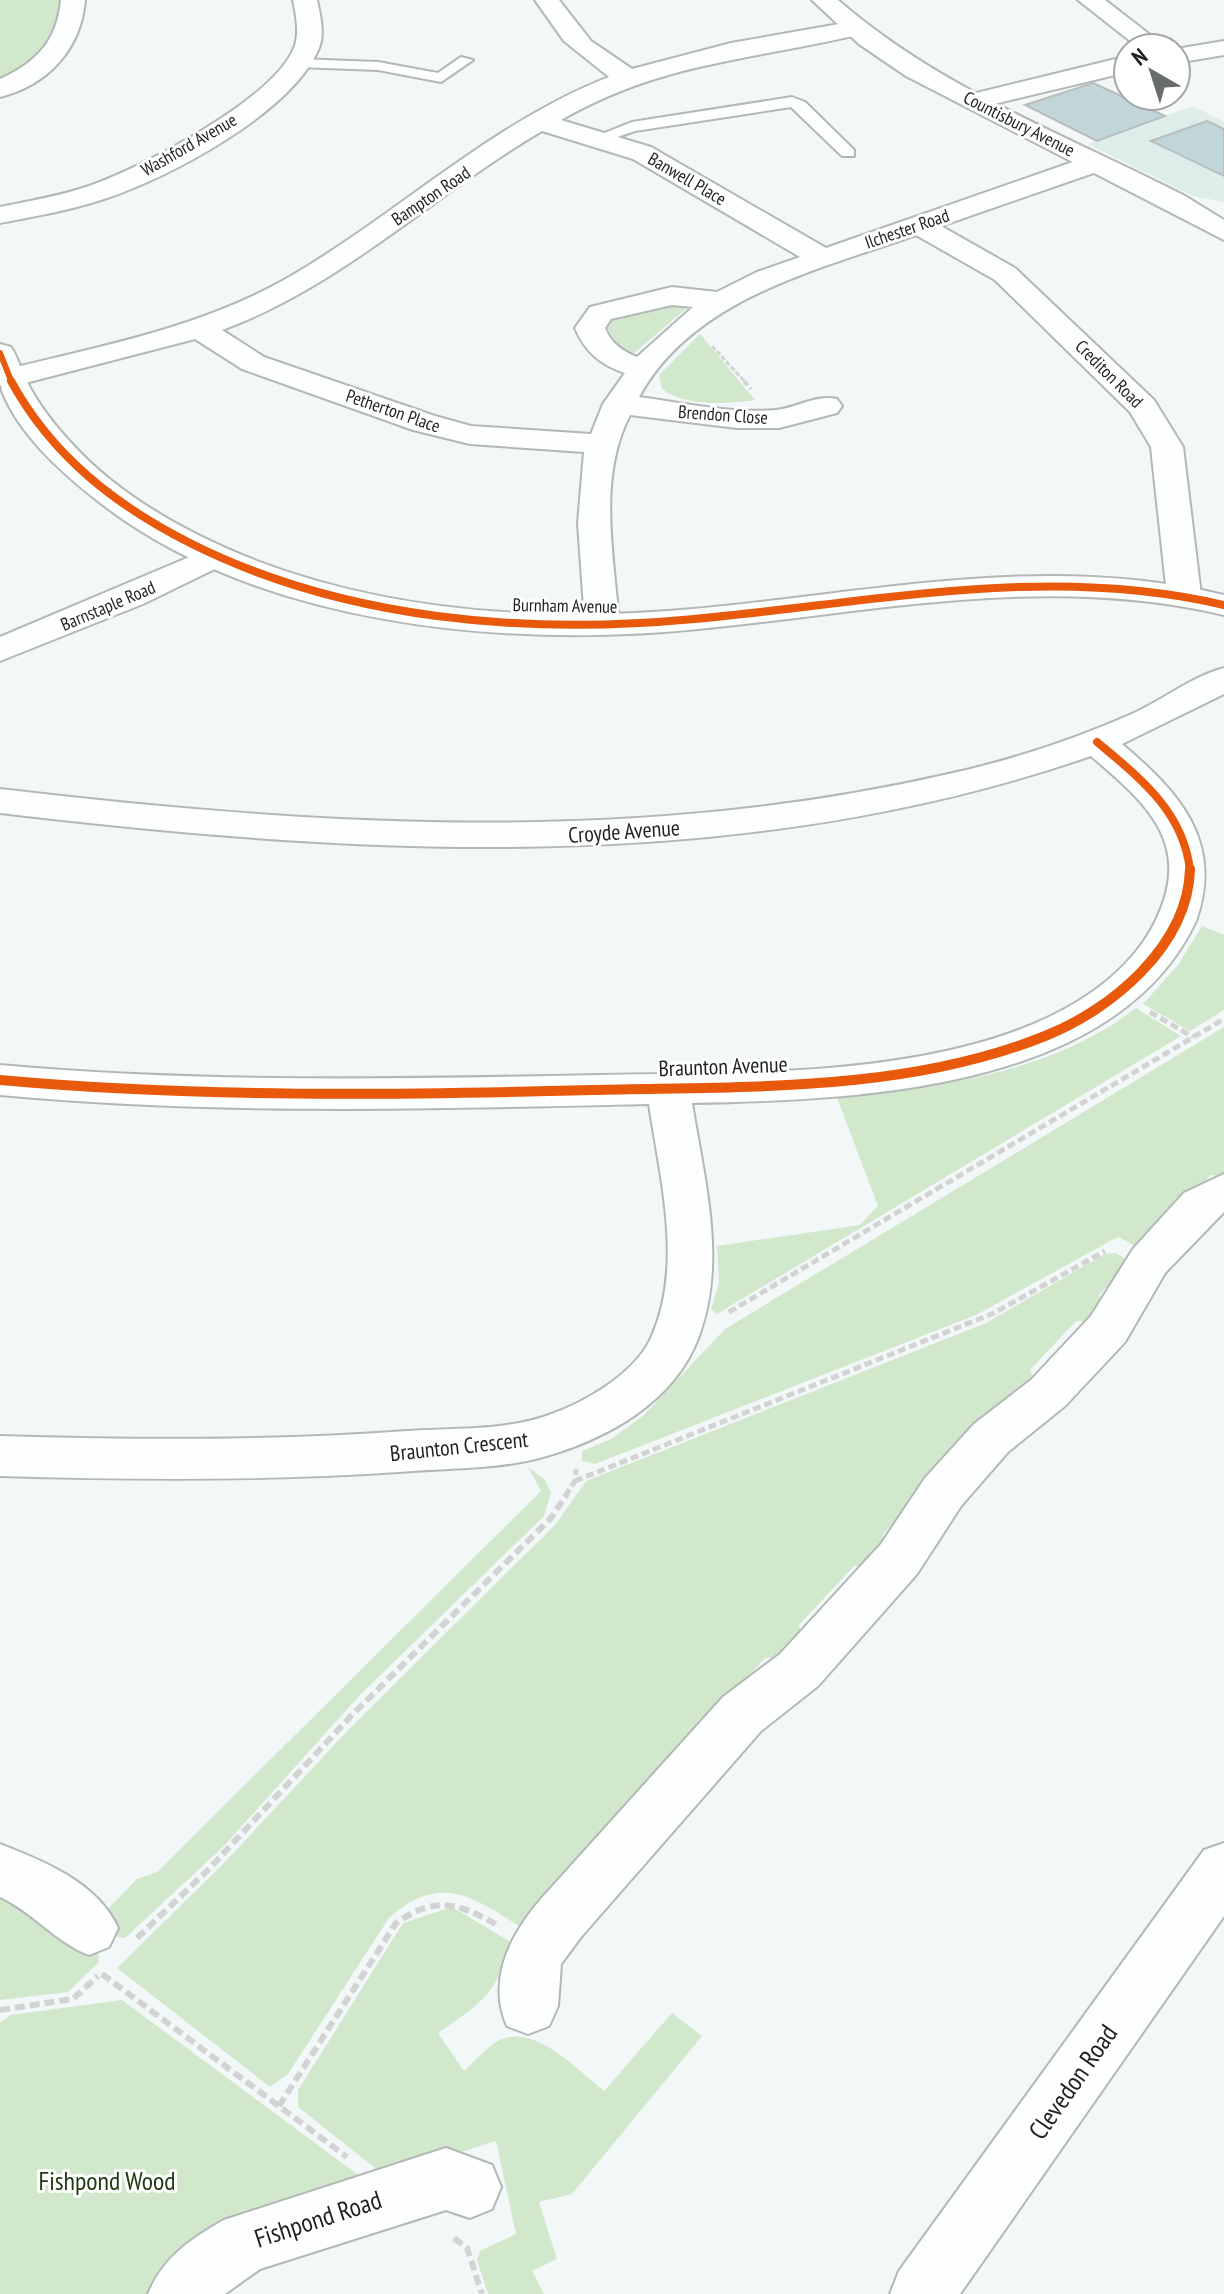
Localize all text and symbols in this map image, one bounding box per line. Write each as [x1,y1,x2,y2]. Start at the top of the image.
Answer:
north arrow [1112,32,1192,112]
text: N [1126,42,1153,71]
street label: Countisbury Avenue [960,86,1079,161]
street label: Washford Avenue [137,108,241,181]
street label: Banwell Place [644,147,731,210]
street label: Bampton Road [387,161,475,230]
street label: Ilchester Road [862,203,952,254]
street label: Crediton Road [1070,335,1148,413]
street label: Petherton Place [343,384,443,437]
street label: Brendon Close [677,400,769,429]
street label: Barnstaple Road [57,575,159,636]
street label: Burnham Avenue [512,593,618,618]
street label: Croyde Avenue [567,813,681,849]
street label: Braunton Avenue [658,1050,788,1082]
street label: Braunton Crescent [389,1425,529,1467]
street label: Clevedon Road [1021,2018,1124,2146]
park label: Fishpond Wood [38,2164,176,2197]
street label: Fishpond Road [250,2182,386,2255]

